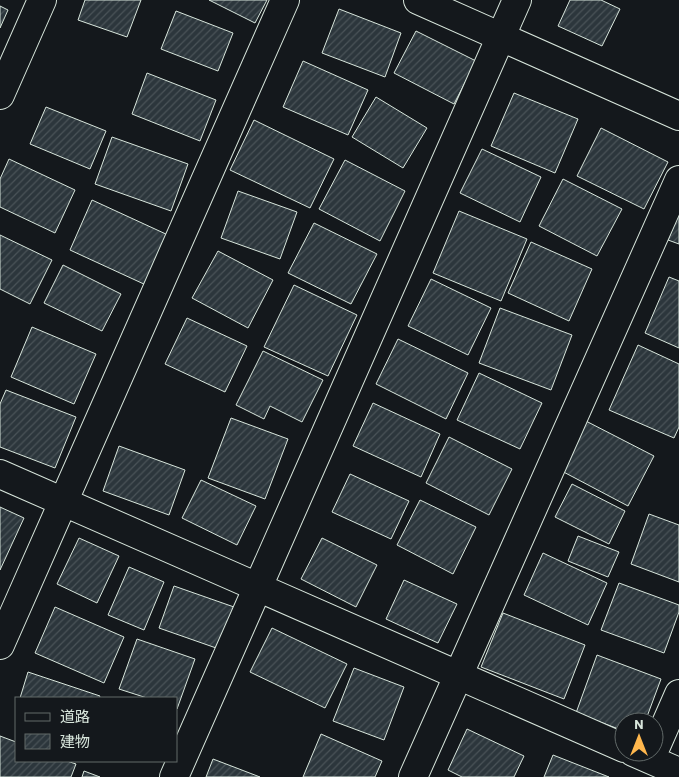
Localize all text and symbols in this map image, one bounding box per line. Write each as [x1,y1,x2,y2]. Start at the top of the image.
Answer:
legend [15,697,178,762]
text: 道路 [60,707,90,725]
north arrow [614,712,664,762]
text: N [634,715,644,732]
text: 建物 [60,732,90,750]

